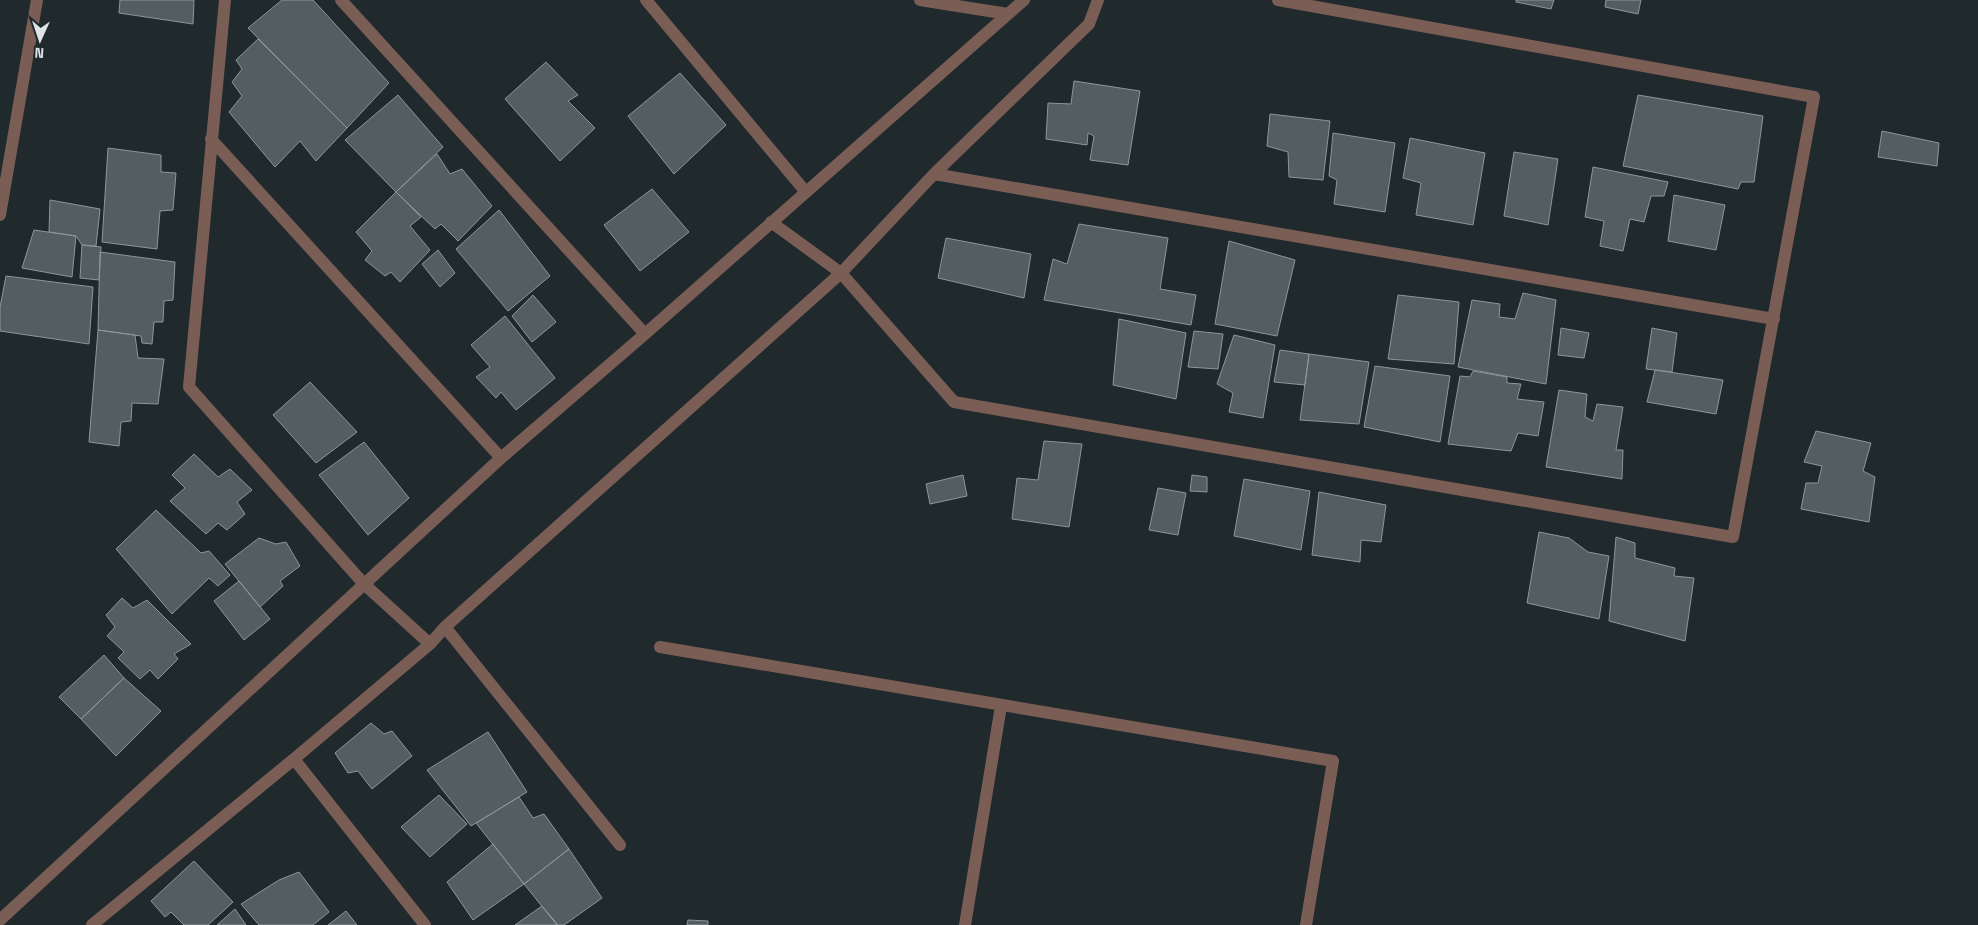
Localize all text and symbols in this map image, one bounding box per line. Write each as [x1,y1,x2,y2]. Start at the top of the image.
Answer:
north arrow [15,15,65,65]
text: N [34,44,44,62]

